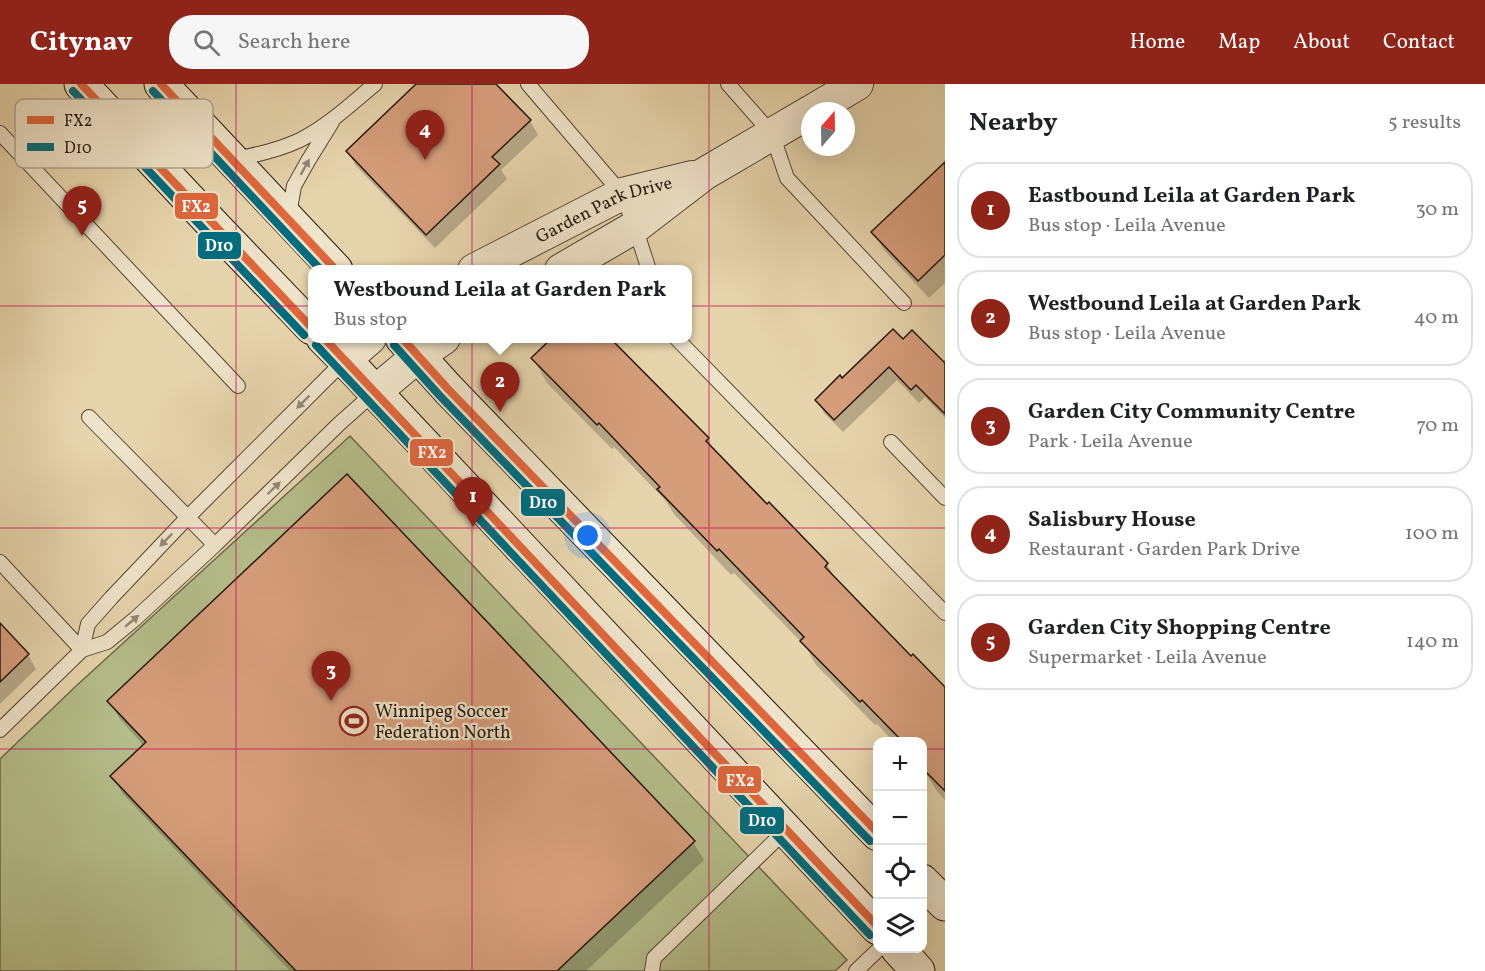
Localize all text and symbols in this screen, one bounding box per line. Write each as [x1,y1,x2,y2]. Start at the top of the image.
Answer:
search box [169,15,589,69]
text: Citynav [30,23,133,62]
icon: search [190,26,223,59]
text: Search here [238,27,350,58]
text: Home [1130,28,1185,57]
text: Map [1218,28,1260,57]
text: About [1293,28,1350,57]
text: Contact [1383,28,1455,57]
legend [15,99,213,168]
north arrow [801,102,855,156]
text: Nearby [969,105,1058,141]
text: 5 results [1388,109,1461,137]
pin: 4 [406,110,444,160]
text: FX2 [64,111,92,133]
text: D10 [64,138,92,160]
one-way arrow [300,158,310,175]
street label: Garden Park Drive [532,171,675,250]
text: Eastbound Leila at Garden Park [1028,181,1355,212]
pin: 5 [62,186,101,236]
line badge: FX2 [174,192,219,220]
text: 1 [986,196,995,224]
text: 30 m [1415,196,1459,224]
text: FX2 [182,197,210,219]
text: Bus stop · Leila Avenue [1028,212,1226,240]
line badge: D10 [197,231,242,260]
text: D10 [205,236,233,258]
popup [308,265,692,343]
text: Westbound Leila at Garden Park [334,275,666,306]
text: Westbound Leila at Garden Park [1028,289,1361,320]
text: 2 [985,304,996,332]
text: 40 m [1414,304,1459,332]
text: Bus stop [334,306,407,334]
text: Bus stop · Leila Avenue [1028,320,1226,348]
pin: 2 [480,362,520,412]
one-way arrow [297,394,311,408]
text: Garden City Community Centre [1028,397,1355,428]
text: 3 [985,412,996,440]
text: 70 m [1416,412,1459,440]
text: Park · Leila Avenue [1028,428,1193,456]
line badge: FX2 [409,438,454,467]
text: FX2 [418,443,446,465]
pin: 1 [454,478,492,527]
one-way arrow [266,481,280,495]
line badge: D10 [520,488,566,517]
text: D10 [529,493,557,515]
text: Salisbury House [1028,505,1196,536]
text: 4 [984,520,997,548]
text: 100 m [1405,520,1459,548]
your location [573,521,602,550]
one-way arrow [160,532,173,547]
text: Restaurant · Garden Park Drive [1028,536,1300,564]
text: Garden City Shopping Centre [1028,613,1331,644]
one-way arrow [124,615,139,628]
text: 5 [986,628,995,656]
text: 140 m [1406,628,1459,656]
text: Supermarket · Leila Avenue [1028,644,1267,672]
pin: 3 [312,652,350,701]
place label: Winnipeg Soccer Federation North [375,700,511,746]
sports icon: Winnipeg Soccer Federation North [338,705,370,737]
map controls [873,737,927,953]
button: + [873,737,927,791]
line badge: FX2 [717,765,762,794]
text: FX2 [726,771,754,793]
button: − [873,791,927,845]
line badge: D10 [739,806,785,835]
text: D10 [748,811,776,833]
button: locate [873,845,927,899]
button: layers [873,899,927,953]

